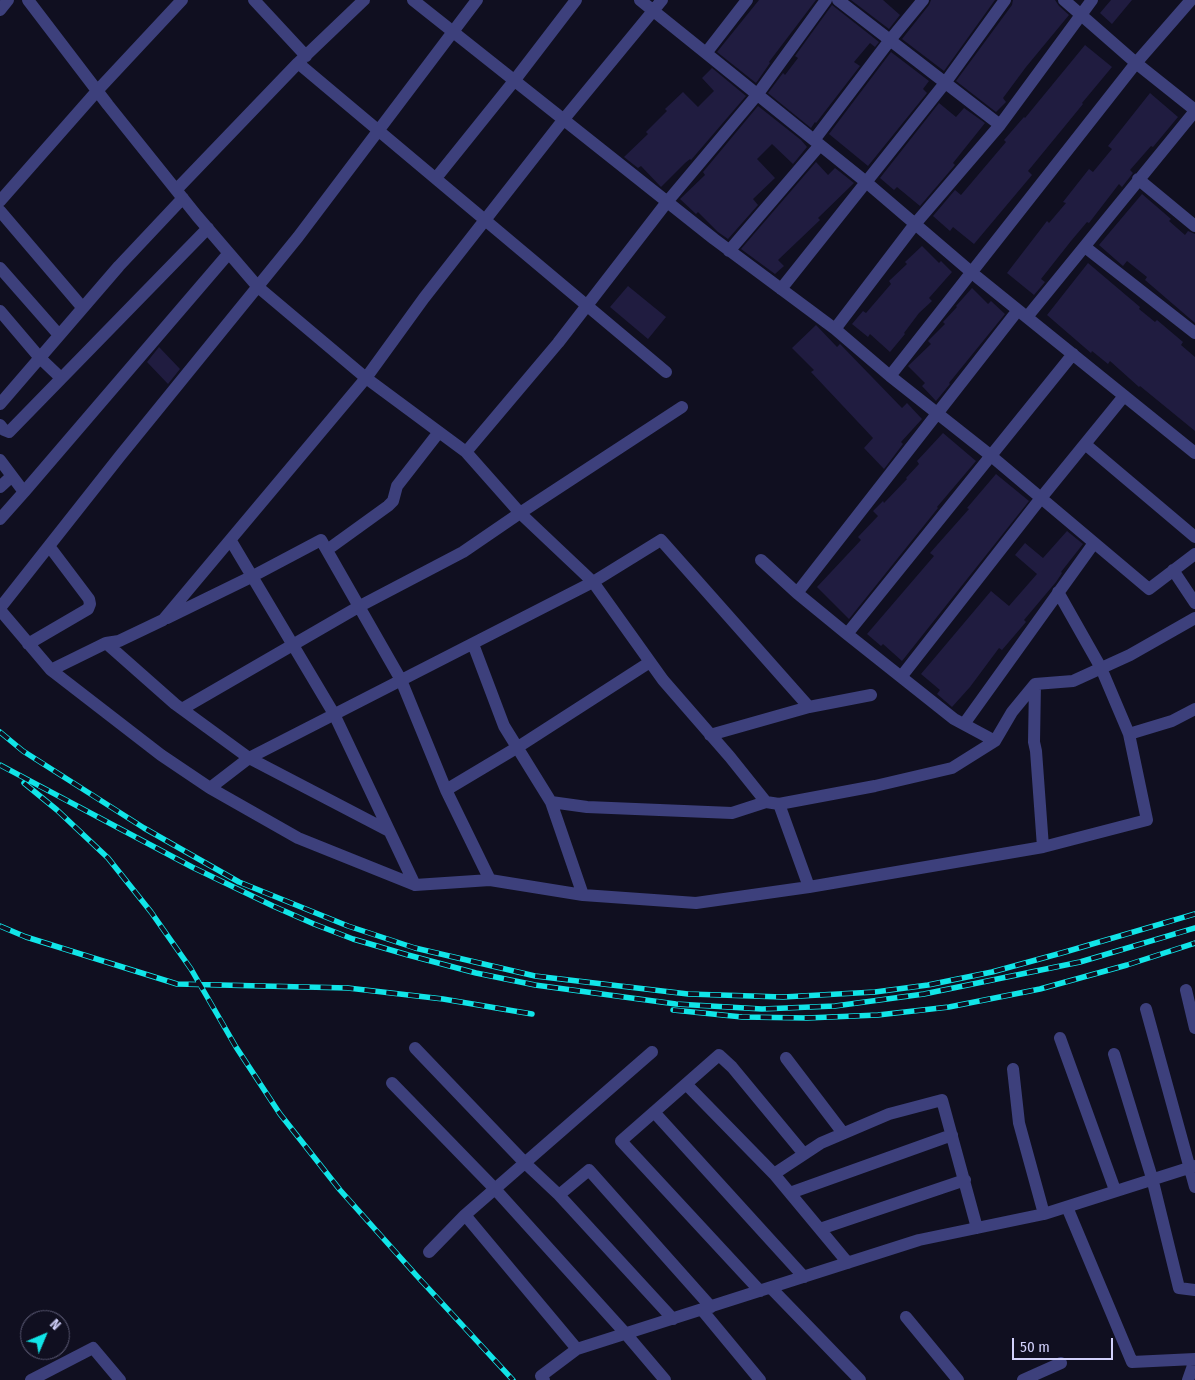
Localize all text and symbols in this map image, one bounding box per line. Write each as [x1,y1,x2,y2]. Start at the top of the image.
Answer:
north arrow [20,1310,70,1360]
text: N [46,1316,64,1334]
scale bar [1015,1328,1116,1360]
text: 50 m [1020,1338,1050,1356]

